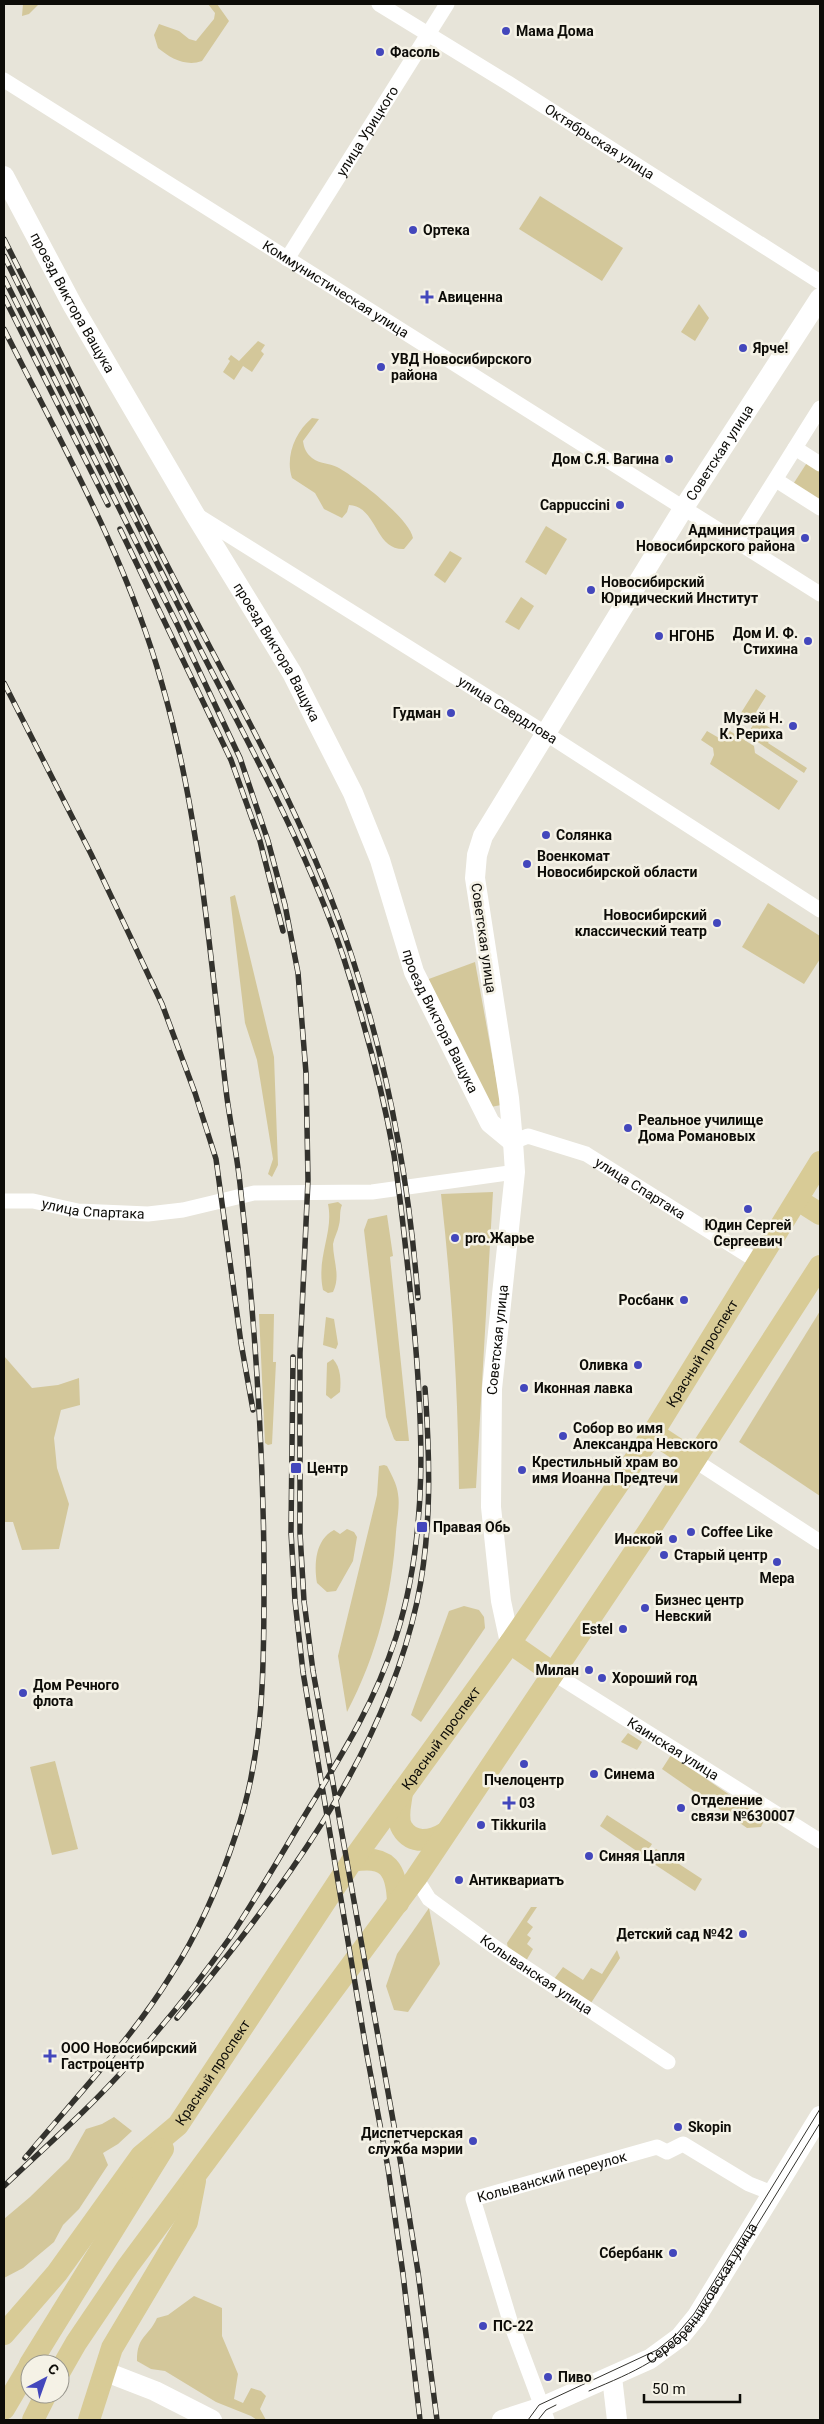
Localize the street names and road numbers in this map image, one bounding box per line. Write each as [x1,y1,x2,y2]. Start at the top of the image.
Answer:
street label: улица Урицкого [333,83,402,179]
street label: Октябрьская улица [542,101,657,182]
street label: проезд Виктора Ващука [27,230,118,376]
street label: Коммунистическая улица [260,237,412,341]
street label: Советская улица [683,402,756,504]
street label: проезд Виктора Ващука [231,580,323,724]
street label: улица Свердлова [455,673,561,747]
street label: Советская улица [468,882,500,994]
street label: проезд Виктора Ващука [400,947,482,1096]
street label: улица Спартака [592,1154,688,1222]
street label: улица Спартака [40,1195,145,1222]
street label: Советская улица [484,1284,511,1395]
street label: Красный проспект [663,1297,741,1410]
street label: Красный проспект [398,1683,484,1793]
street label: Каинская улица [625,1714,722,1783]
street label: Колыванская улица [477,1931,596,2018]
street label: Красный проспект [172,2016,253,2128]
street label: Колыванский переулок [475,2148,629,2205]
street label: Серебренниковская улица [643,2220,760,2367]

